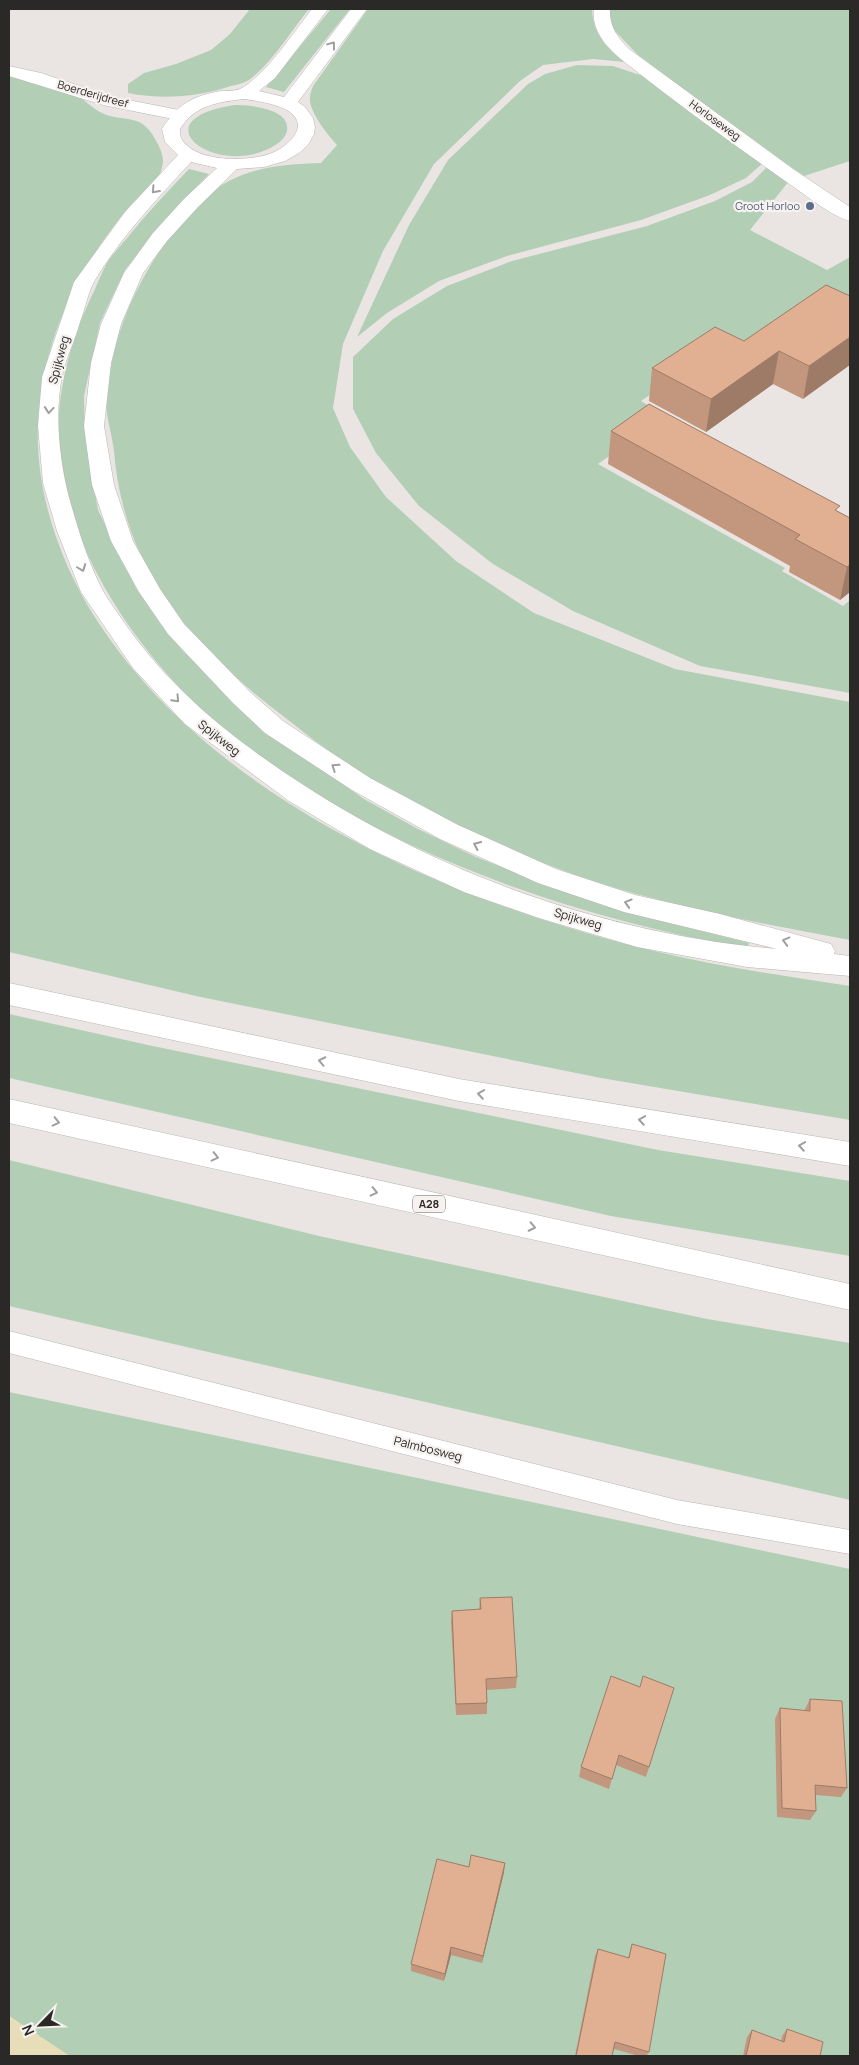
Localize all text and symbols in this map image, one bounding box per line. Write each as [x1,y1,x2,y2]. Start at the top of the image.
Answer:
one-way arrow [327,42,335,51]
street label: Boerderijdreef [56,76,130,111]
street label: Horloseweg [687,96,744,143]
one-way arrow [152,185,161,194]
place label: Groot Horloo [735,198,800,213]
marker: Groot Horloo [804,200,816,212]
street label: Spijkweg [44,334,73,386]
one-way arrow [44,407,55,415]
one-way arrow [76,563,87,572]
one-way arrow [170,693,179,702]
street label: Spijkweg [195,716,244,759]
one-way arrow [331,763,340,773]
one-way arrow [473,840,482,851]
one-way arrow [624,899,633,909]
street label: Spijkweg [552,904,604,933]
one-way arrow [782,936,791,947]
one-way arrow [318,1056,327,1067]
one-way arrow [477,1089,486,1099]
one-way arrow [637,1115,645,1126]
one-way arrow [52,1116,61,1126]
one-way arrow [798,1142,807,1152]
one-way arrow [211,1151,219,1162]
one-way arrow [369,1186,378,1197]
road number: A28 [413,1196,445,1212]
one-way arrow [528,1221,537,1232]
street label: Palmbosweg [392,1432,464,1465]
north arrow [15,2000,65,2050]
text: N [17,2022,38,2039]

